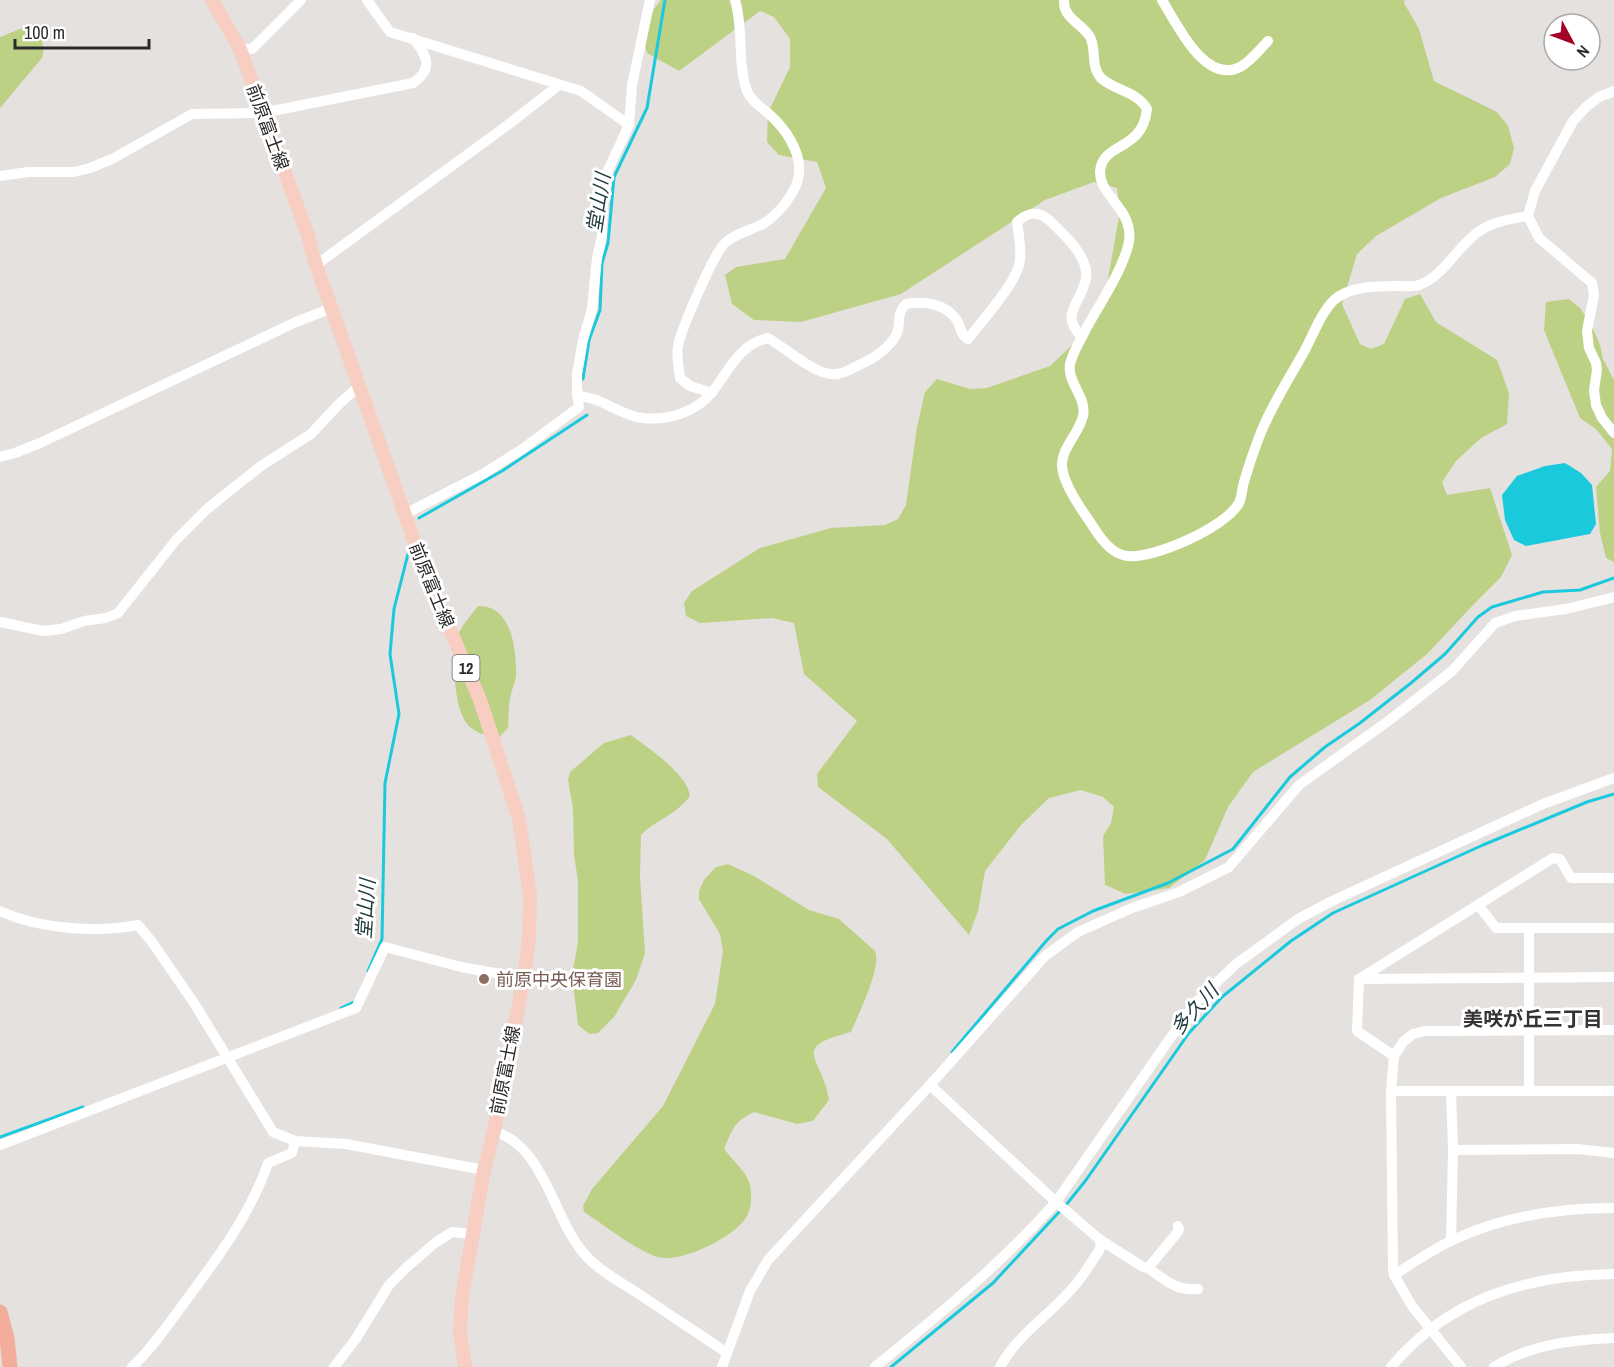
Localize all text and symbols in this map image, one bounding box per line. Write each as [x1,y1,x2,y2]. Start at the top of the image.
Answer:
scale bar [15,12,148,50]
north arrow [1542,12,1602,72]
text: 100 m [24,20,65,45]
text: N [1572,41,1595,63]
street label: 前原富士線 [241,80,295,174]
water label: 堂山川 [580,169,616,235]
street label: 前原富士線 [404,539,460,631]
road number: 12 [452,655,480,681]
water label: 堂山川 [349,876,381,940]
place label: 前原中央保育園 [496,967,622,992]
marker: 前原中央保育園 [477,972,491,986]
water label: 多久川 [1164,976,1225,1040]
district label: 美咲が丘三丁目 [1463,1005,1603,1032]
street label: 前原富士線 [484,1023,526,1117]

